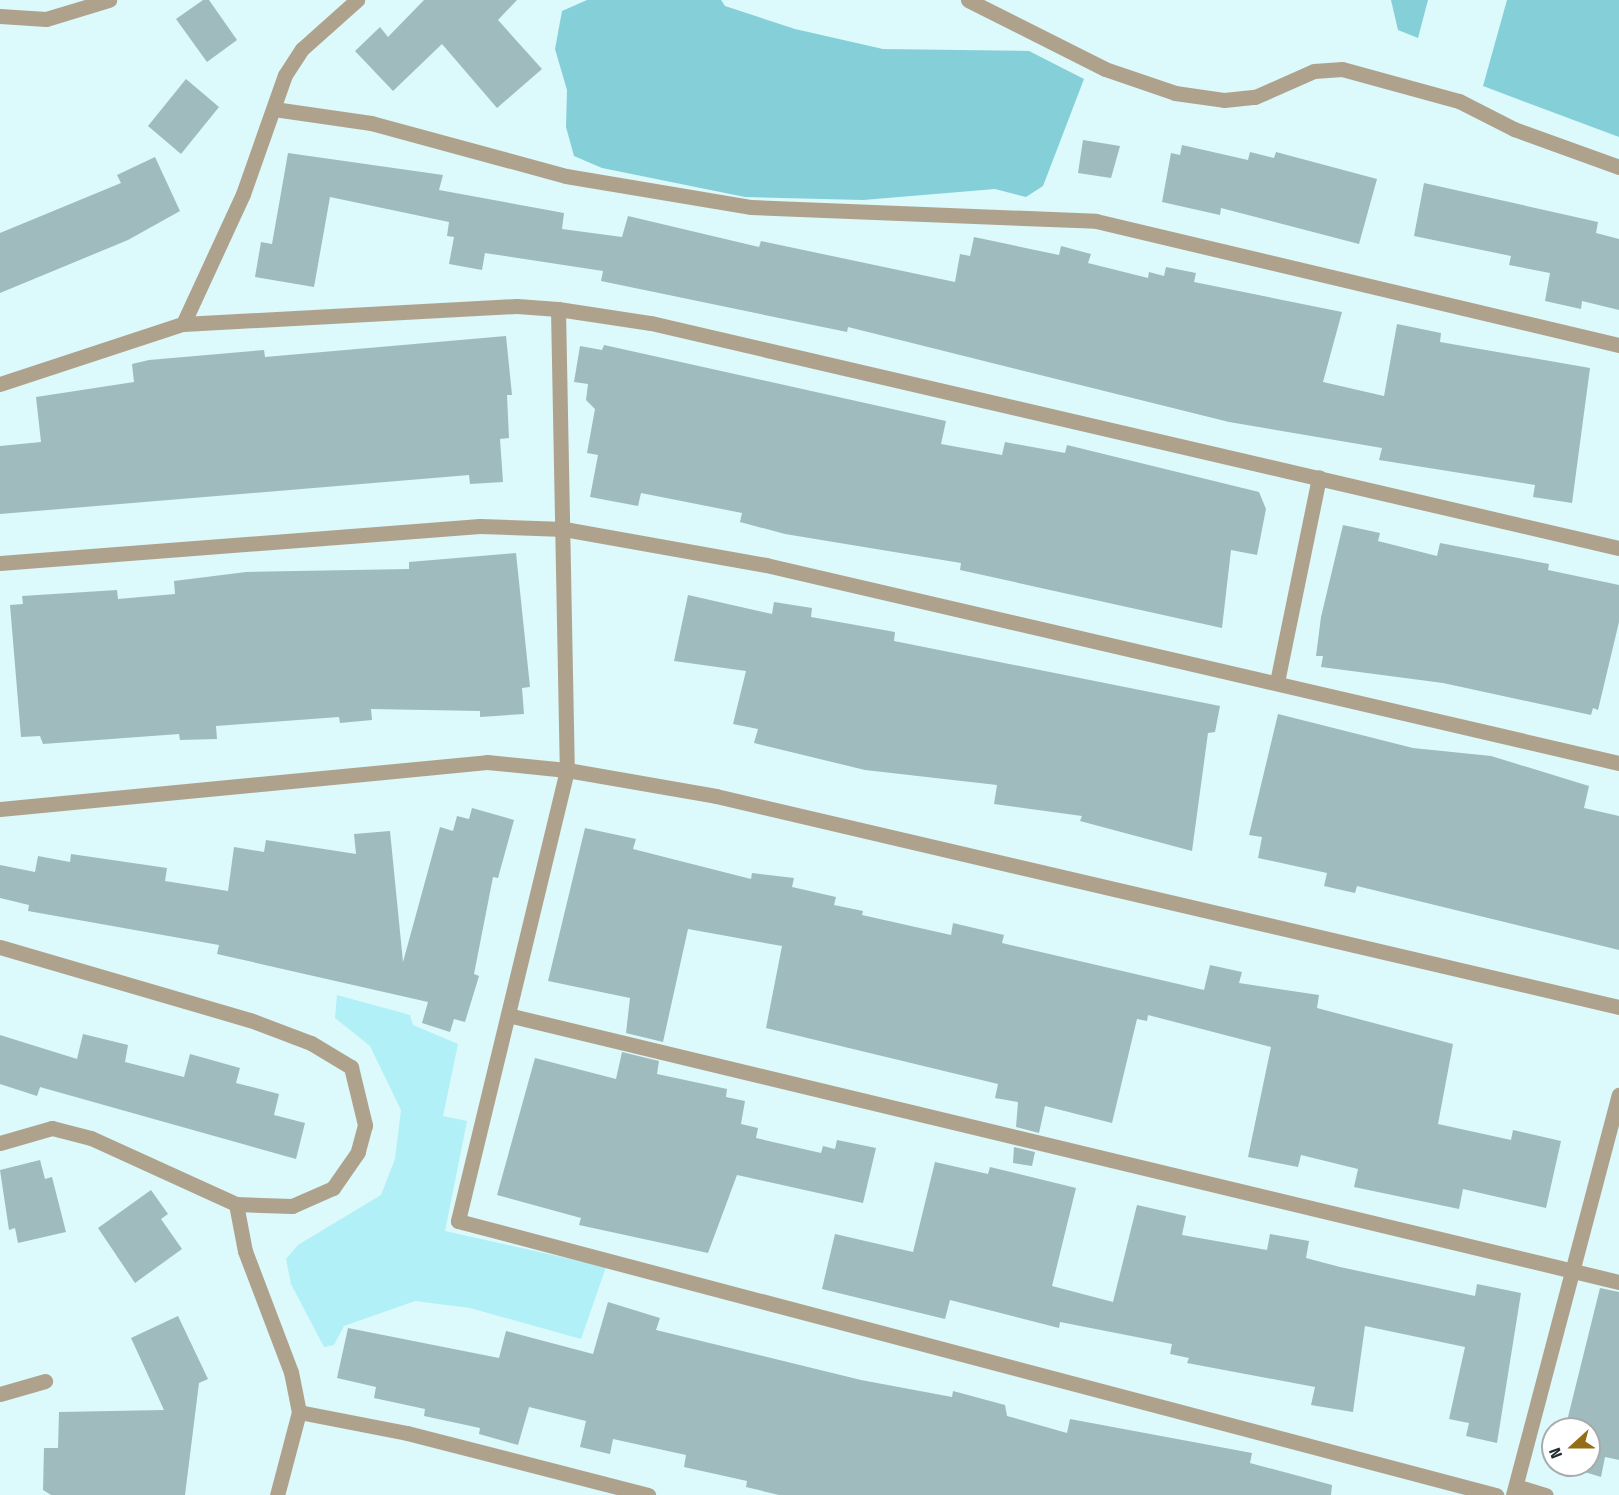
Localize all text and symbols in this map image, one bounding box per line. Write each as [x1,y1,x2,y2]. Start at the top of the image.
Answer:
north arrow [1541,1417,1601,1477]
text: N [1545,1445,1566,1461]

